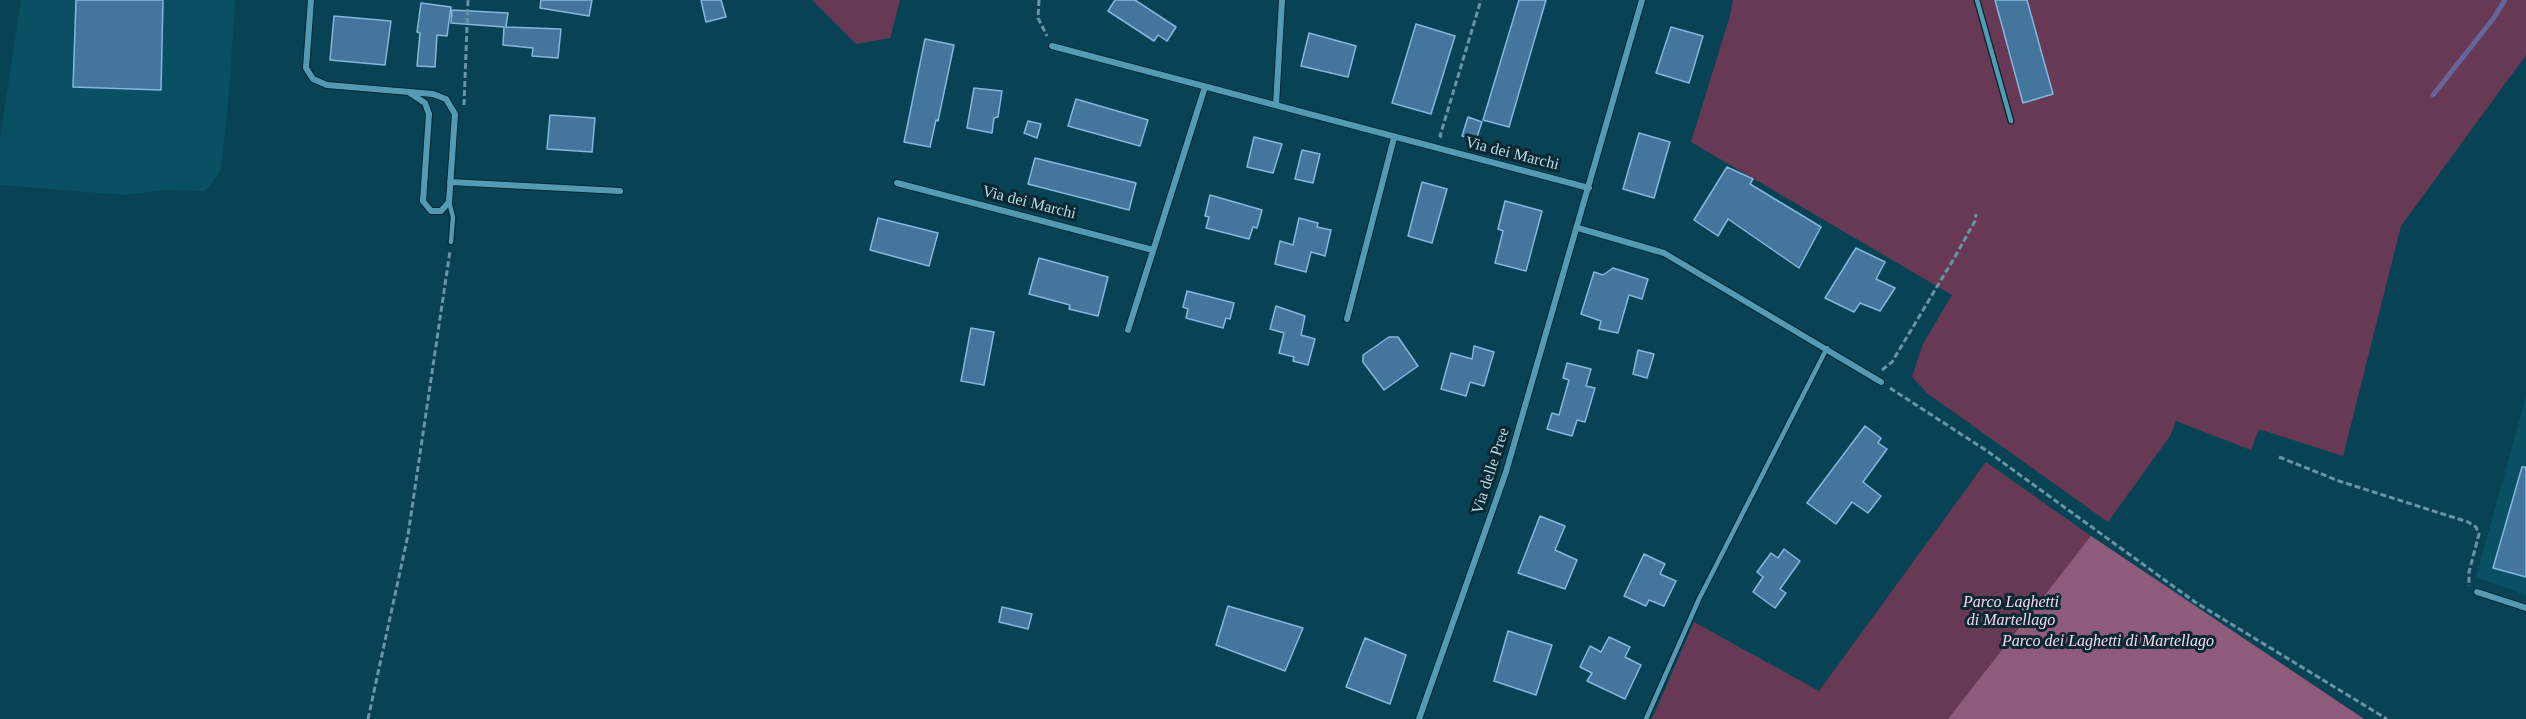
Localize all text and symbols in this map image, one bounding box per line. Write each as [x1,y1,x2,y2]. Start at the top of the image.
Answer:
street label: Via dei Marchi [1463,133,1561,175]
street label: Via dei Marchi [980,182,1078,224]
street label: Via delle Pree [1468,425,1514,517]
park label: Parco Laghetti di Martellago [1963,593,2059,631]
park label: Parco dei Laghetti di Martellago [2002,632,2214,652]

